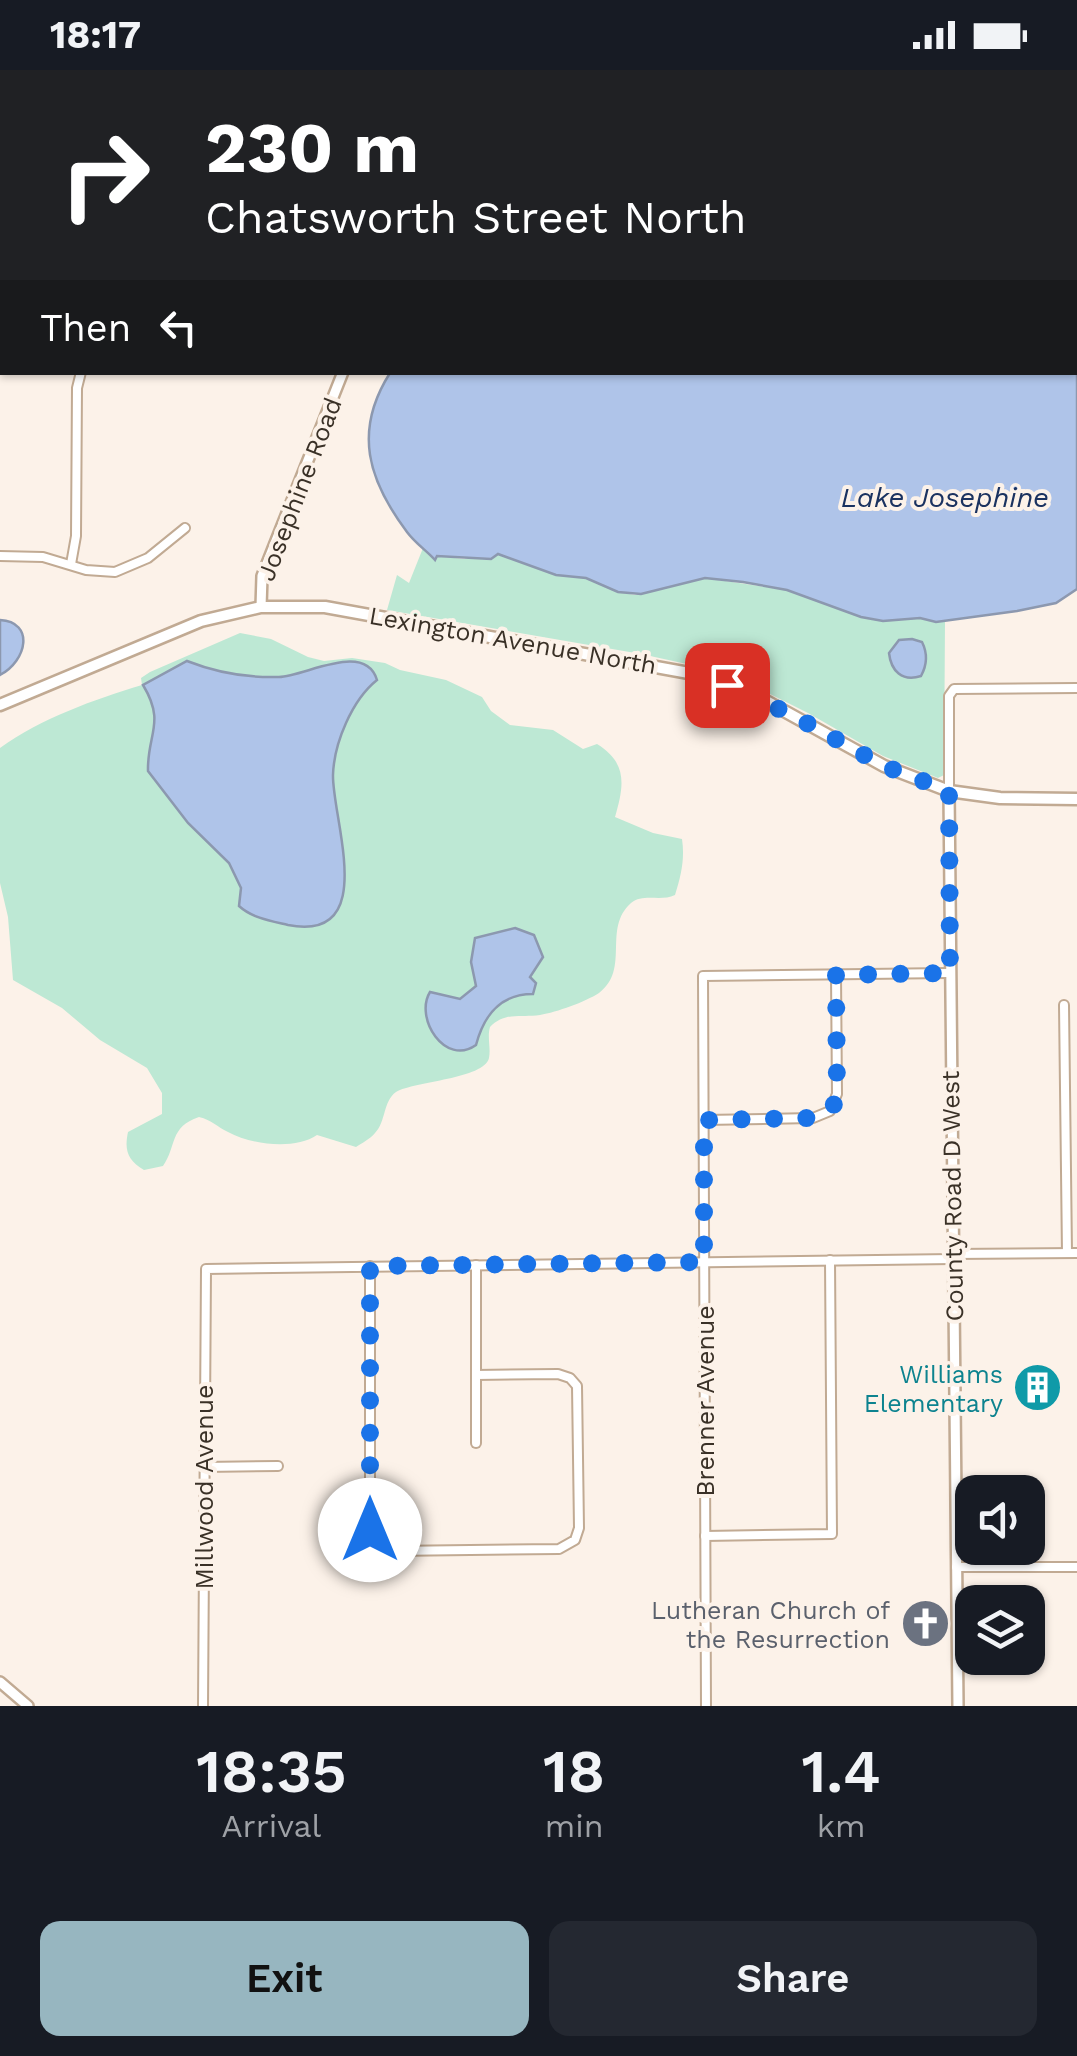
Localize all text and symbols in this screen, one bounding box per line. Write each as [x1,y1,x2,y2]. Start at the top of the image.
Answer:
text: 18:17 [50,13,141,57]
text: 230 m [205,107,419,189]
icon: right [40,110,170,240]
text: Chatsworth Street North [205,191,747,244]
icon: left [151,300,206,355]
text: Then [40,306,131,350]
street label: Josephine Road [251,394,348,585]
water label: Lake Josephine [841,481,1049,514]
street label: Lexington Avenue North [367,601,659,680]
pin [685,643,770,728]
icon: arrive [700,658,755,713]
street label: County Road D West [936,1070,969,1322]
street label: Brenner Avenue [691,1305,720,1497]
place label: Williams Elementary [864,1360,1003,1418]
building icon: Williams Elementary [1012,1362,1064,1414]
street label: Millwood Avenue [190,1384,219,1590]
map controls [955,1475,1045,1675]
button: sound [955,1475,1045,1565]
position arrow [318,1478,422,1582]
button: layers [955,1585,1045,1675]
place label: Lutheran Church of the Resurrection [651,1596,890,1654]
church icon: Lutheran Church of the Resurrection [899,1598,951,1650]
text: 18:35 [196,1736,347,1807]
text: 18 [543,1736,605,1807]
text: 1.4 [801,1736,881,1807]
text: Arrival [222,1807,321,1845]
text: min [545,1807,603,1845]
text: km [817,1807,865,1845]
button: Exit [40,1921,529,2036]
button: Share [549,1921,1037,2036]

